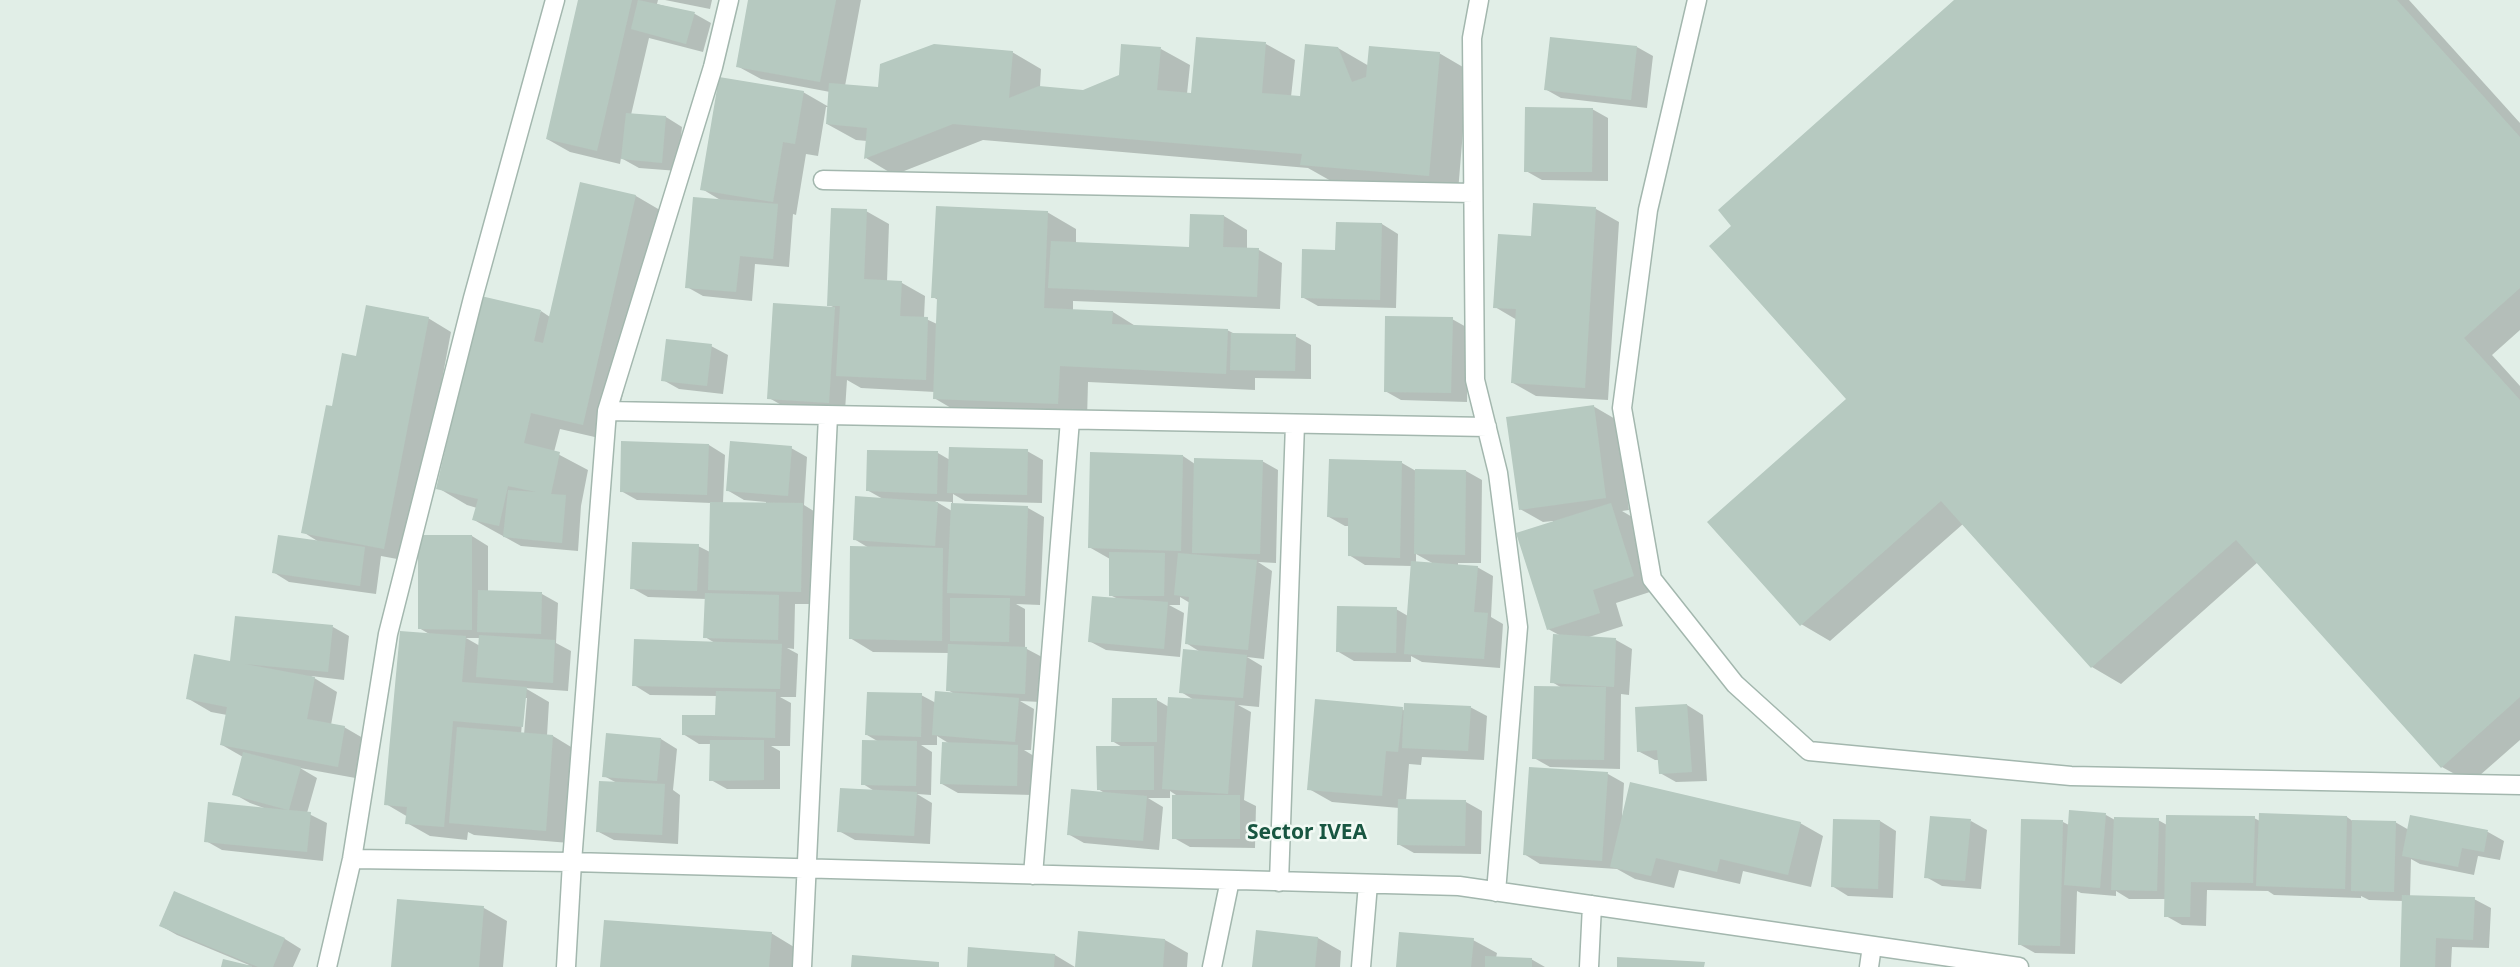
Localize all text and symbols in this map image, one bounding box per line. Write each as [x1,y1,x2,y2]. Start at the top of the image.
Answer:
district label: Sector IVEA [1247,820,1367,846]

